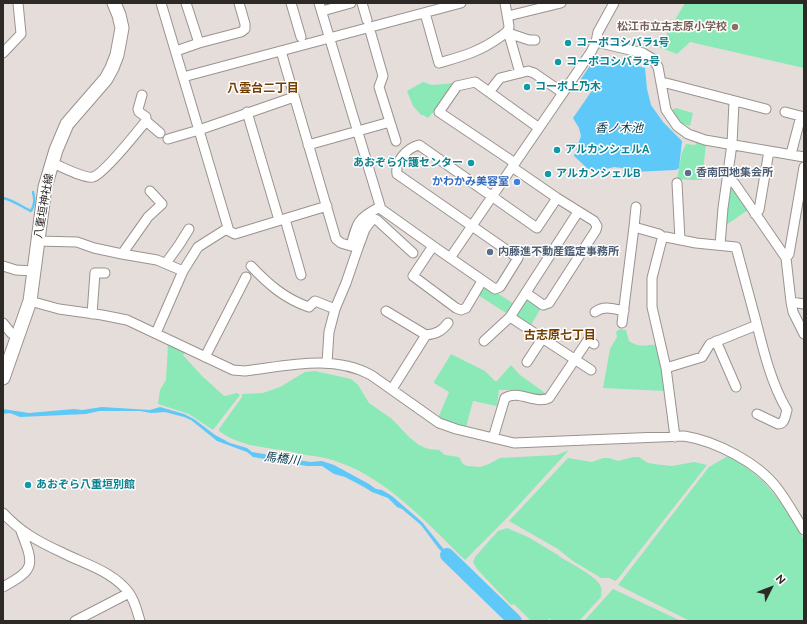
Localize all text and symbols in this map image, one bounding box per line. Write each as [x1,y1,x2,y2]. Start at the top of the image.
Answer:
place label: 松江市立古志原小学校 [617,20,727,34]
marker: 松江市立古志原小学校 [730,22,740,32]
place label: コーポコシバラ1号 [576,36,669,50]
marker: コーポコシバラ1号 [563,38,573,48]
place label: コーポコシバラ2号 [566,55,660,69]
marker: コーポコシバラ2号 [553,57,563,67]
place label: コーポ上乃木 [535,80,601,94]
district label: 八雲台二丁目 [227,81,299,95]
marker: コーポ上乃木 [522,82,532,92]
water label: 香ノ木池 [595,121,643,135]
place label: アルカンシェルA [565,143,649,157]
marker: アルカンシェルA [552,145,562,155]
place label: あおぞら介護センター [353,156,463,170]
marker: あおぞら介護センター [466,158,476,168]
place label: 香南団地集会所 [696,166,773,180]
place label: アルカンシェルB [556,167,640,181]
marker: 香南団地集会所 [683,168,693,178]
marker: アルカンシェルB [543,169,553,179]
street label: 八重垣神社線 [32,172,56,240]
place label: かわかみ美容室 [432,175,509,189]
marker: かわかみ美容室 [512,177,522,187]
place label: 内藤進不動産鑑定事務所 [498,245,619,259]
marker: 内藤進不動産鑑定事務所 [485,247,495,257]
district label: 古志原七丁目 [524,328,596,342]
water label: 馬橋川 [263,450,301,468]
place label: あおぞら八重垣別館 [36,478,135,492]
marker: あおぞら八重垣別館 [23,480,33,490]
north arrow [751,568,791,608]
text: N [773,572,788,587]

